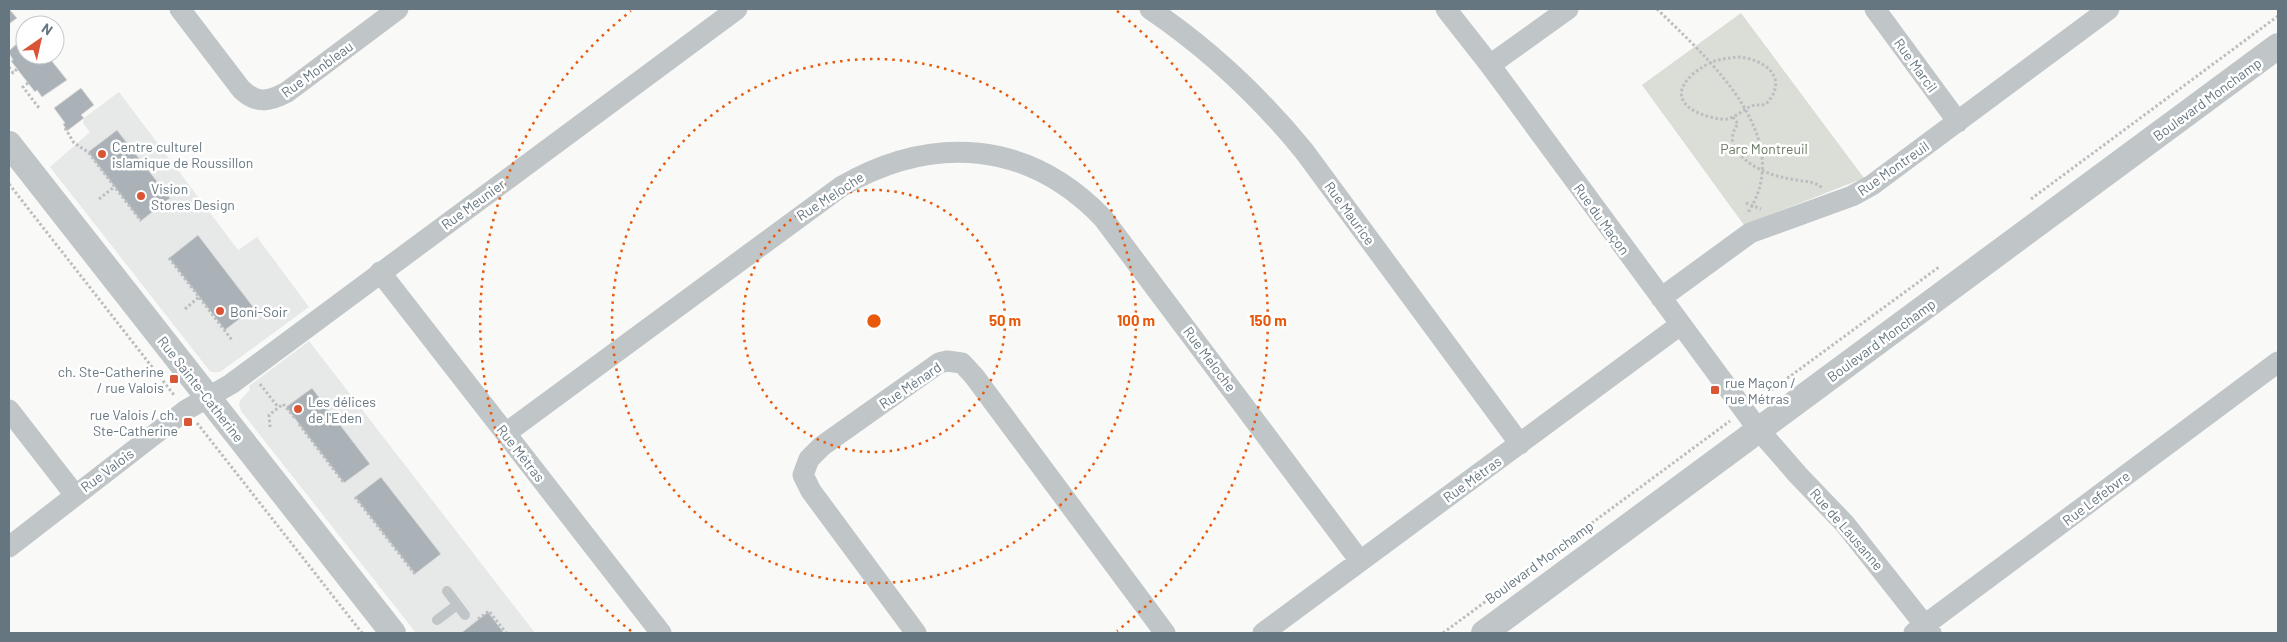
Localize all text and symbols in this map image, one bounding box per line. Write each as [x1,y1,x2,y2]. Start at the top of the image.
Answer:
north arrow [15,15,65,65]
text: N [39,19,56,38]
street label: Rue Marcil [1891,35,1941,95]
street label: Rue Monbleau [278,37,356,101]
street label: Boulevard Monchamp [2149,54,2265,144]
street label: Rue Montreuil [1854,137,1932,199]
place label: Centre culturel islamique de Roussillon [112,138,253,171]
park label: Parc Montreuil [1720,140,1808,157]
marker: Centre culturel islamique de Roussillon [96,148,108,160]
street label: Rue Meloche [793,168,867,224]
street label: Rue Meunier [438,175,508,233]
street label: Rue Maurice [1321,178,1379,248]
place label: Vision Stores Design [151,180,235,213]
street label: Rue du Maçon [1570,180,1634,258]
marker: Vision Stores Design [135,190,147,202]
street label: Boulevard Monchamp [1823,295,1939,385]
place label: Boni-Soir [230,303,288,320]
marker: Boni-Soir [214,305,226,317]
text: 50 m [989,311,1021,329]
text: 100 m [1117,311,1155,329]
text: 150 m [1249,311,1287,329]
centre of rings [865,312,883,330]
street label: Rue Meloche [1180,323,1240,395]
street label: Rue Sainte-Catherine [154,333,248,445]
street label: Rue Ménard [876,358,944,412]
place label: ch. Ste-Catherine / rue Valois [58,363,164,396]
marker: ch. Ste-Catherine / rue Valois [168,373,180,385]
place label: rue Maçon / rue Métras [1725,374,1796,407]
marker: rue Maçon / rue Métras [1709,384,1721,396]
place label: Les délices de l'Eden [308,393,376,426]
marker: Les délices de l'Eden [292,403,304,415]
place label: rue Valois / ch. Ste-Catherine [90,406,178,439]
marker: rue Valois / ch. Ste-Catherine [182,416,194,428]
street label: Rue Métras [493,421,549,485]
street label: Rue Valois [77,444,137,496]
street label: Rue Métras [1440,452,1505,506]
street label: Rue Lefebvre [2059,467,2133,529]
street label: Rue de Lausanne [1807,484,1887,574]
street label: Boulevard Monchamp [1481,517,1597,607]

